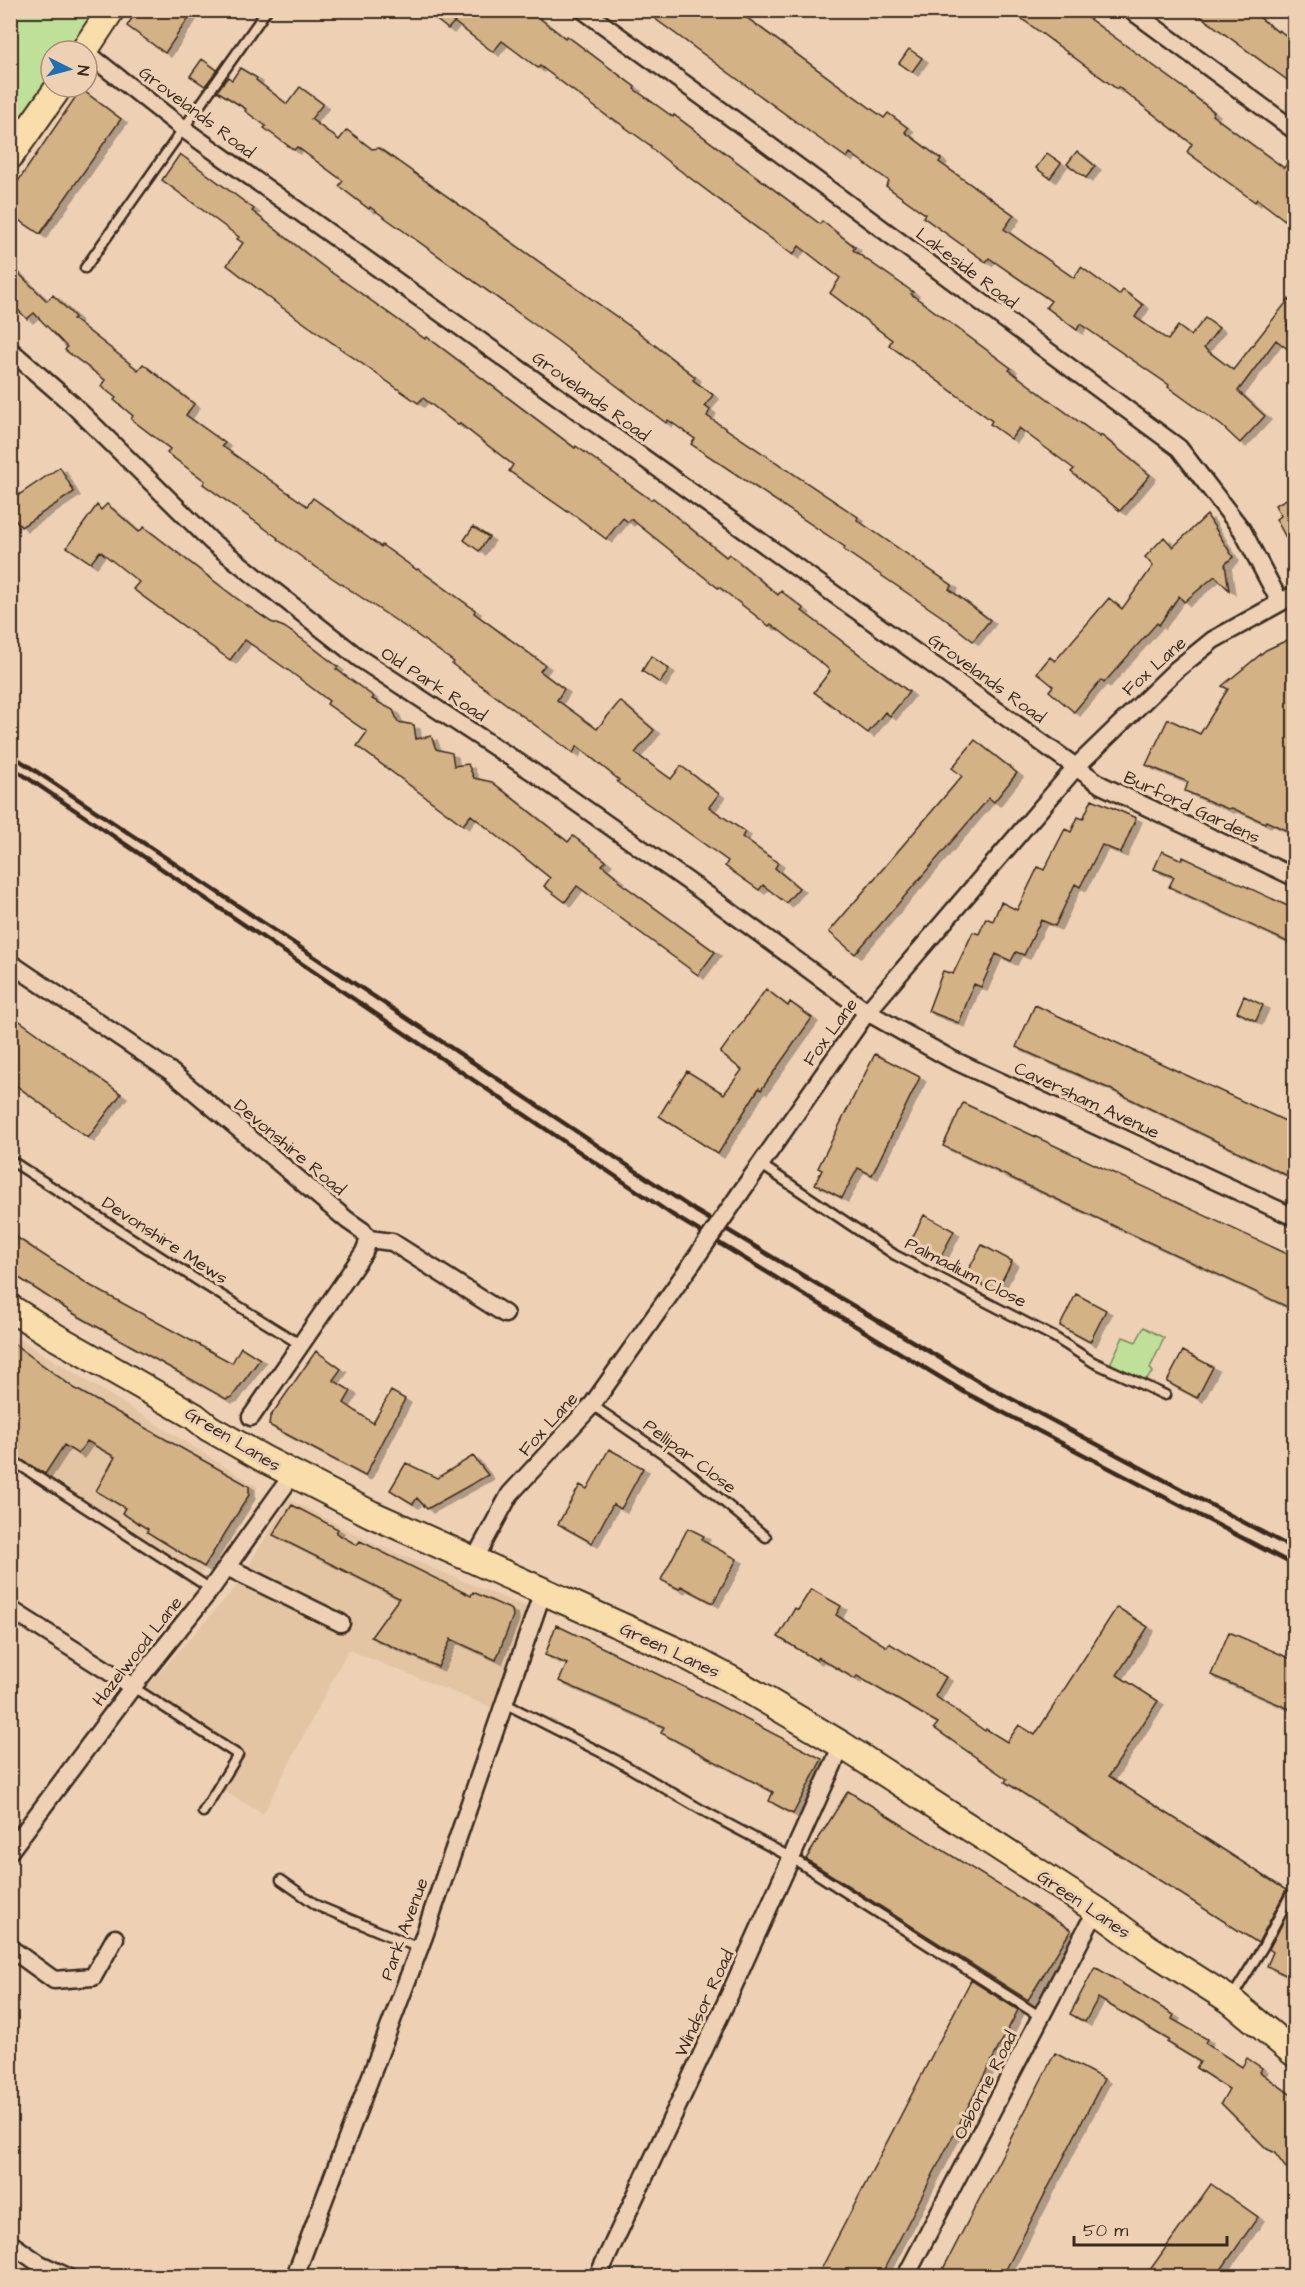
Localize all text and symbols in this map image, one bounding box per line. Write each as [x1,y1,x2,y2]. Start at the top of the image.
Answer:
north arrow [39,39,99,99]
street label: Grovelands Road [134,60,260,164]
text: N [71,64,94,77]
street label: Lakeside Road [911,222,1023,315]
street label: Grovelands Road [527,345,654,447]
street label: Grovelands Road [923,627,1050,729]
street label: Fox Lane [1117,631,1192,702]
street label: Old Park Road [376,641,491,728]
street label: Burford Gardens [1120,765,1264,850]
street label: Fox Lane [797,993,864,1071]
street label: Caversham Avenue [1010,1056,1164,1145]
street label: Devonshire Road [228,1093,351,1202]
street label: Devonshire Mews [97,1190,233,1291]
street label: Palmadium Close [901,1231,1031,1314]
street label: Fox Lane [513,1387,584,1462]
street label: Green Lanes [180,1401,285,1478]
street label: Pellipar Close [638,1413,742,1500]
street label: Hazelwood Lane [87,1591,188,1711]
street label: Green Lanes [616,1616,724,1684]
street label: Green Lanes [1032,1864,1135,1945]
street label: Park Avenue [374,1874,435,1984]
street label: Windsor Road [669,1946,740,2061]
street label: Osborne Road [947,2027,1023,2144]
scale bar [1074,2209,1227,2247]
text: 50 m [1083,2218,1128,2243]

